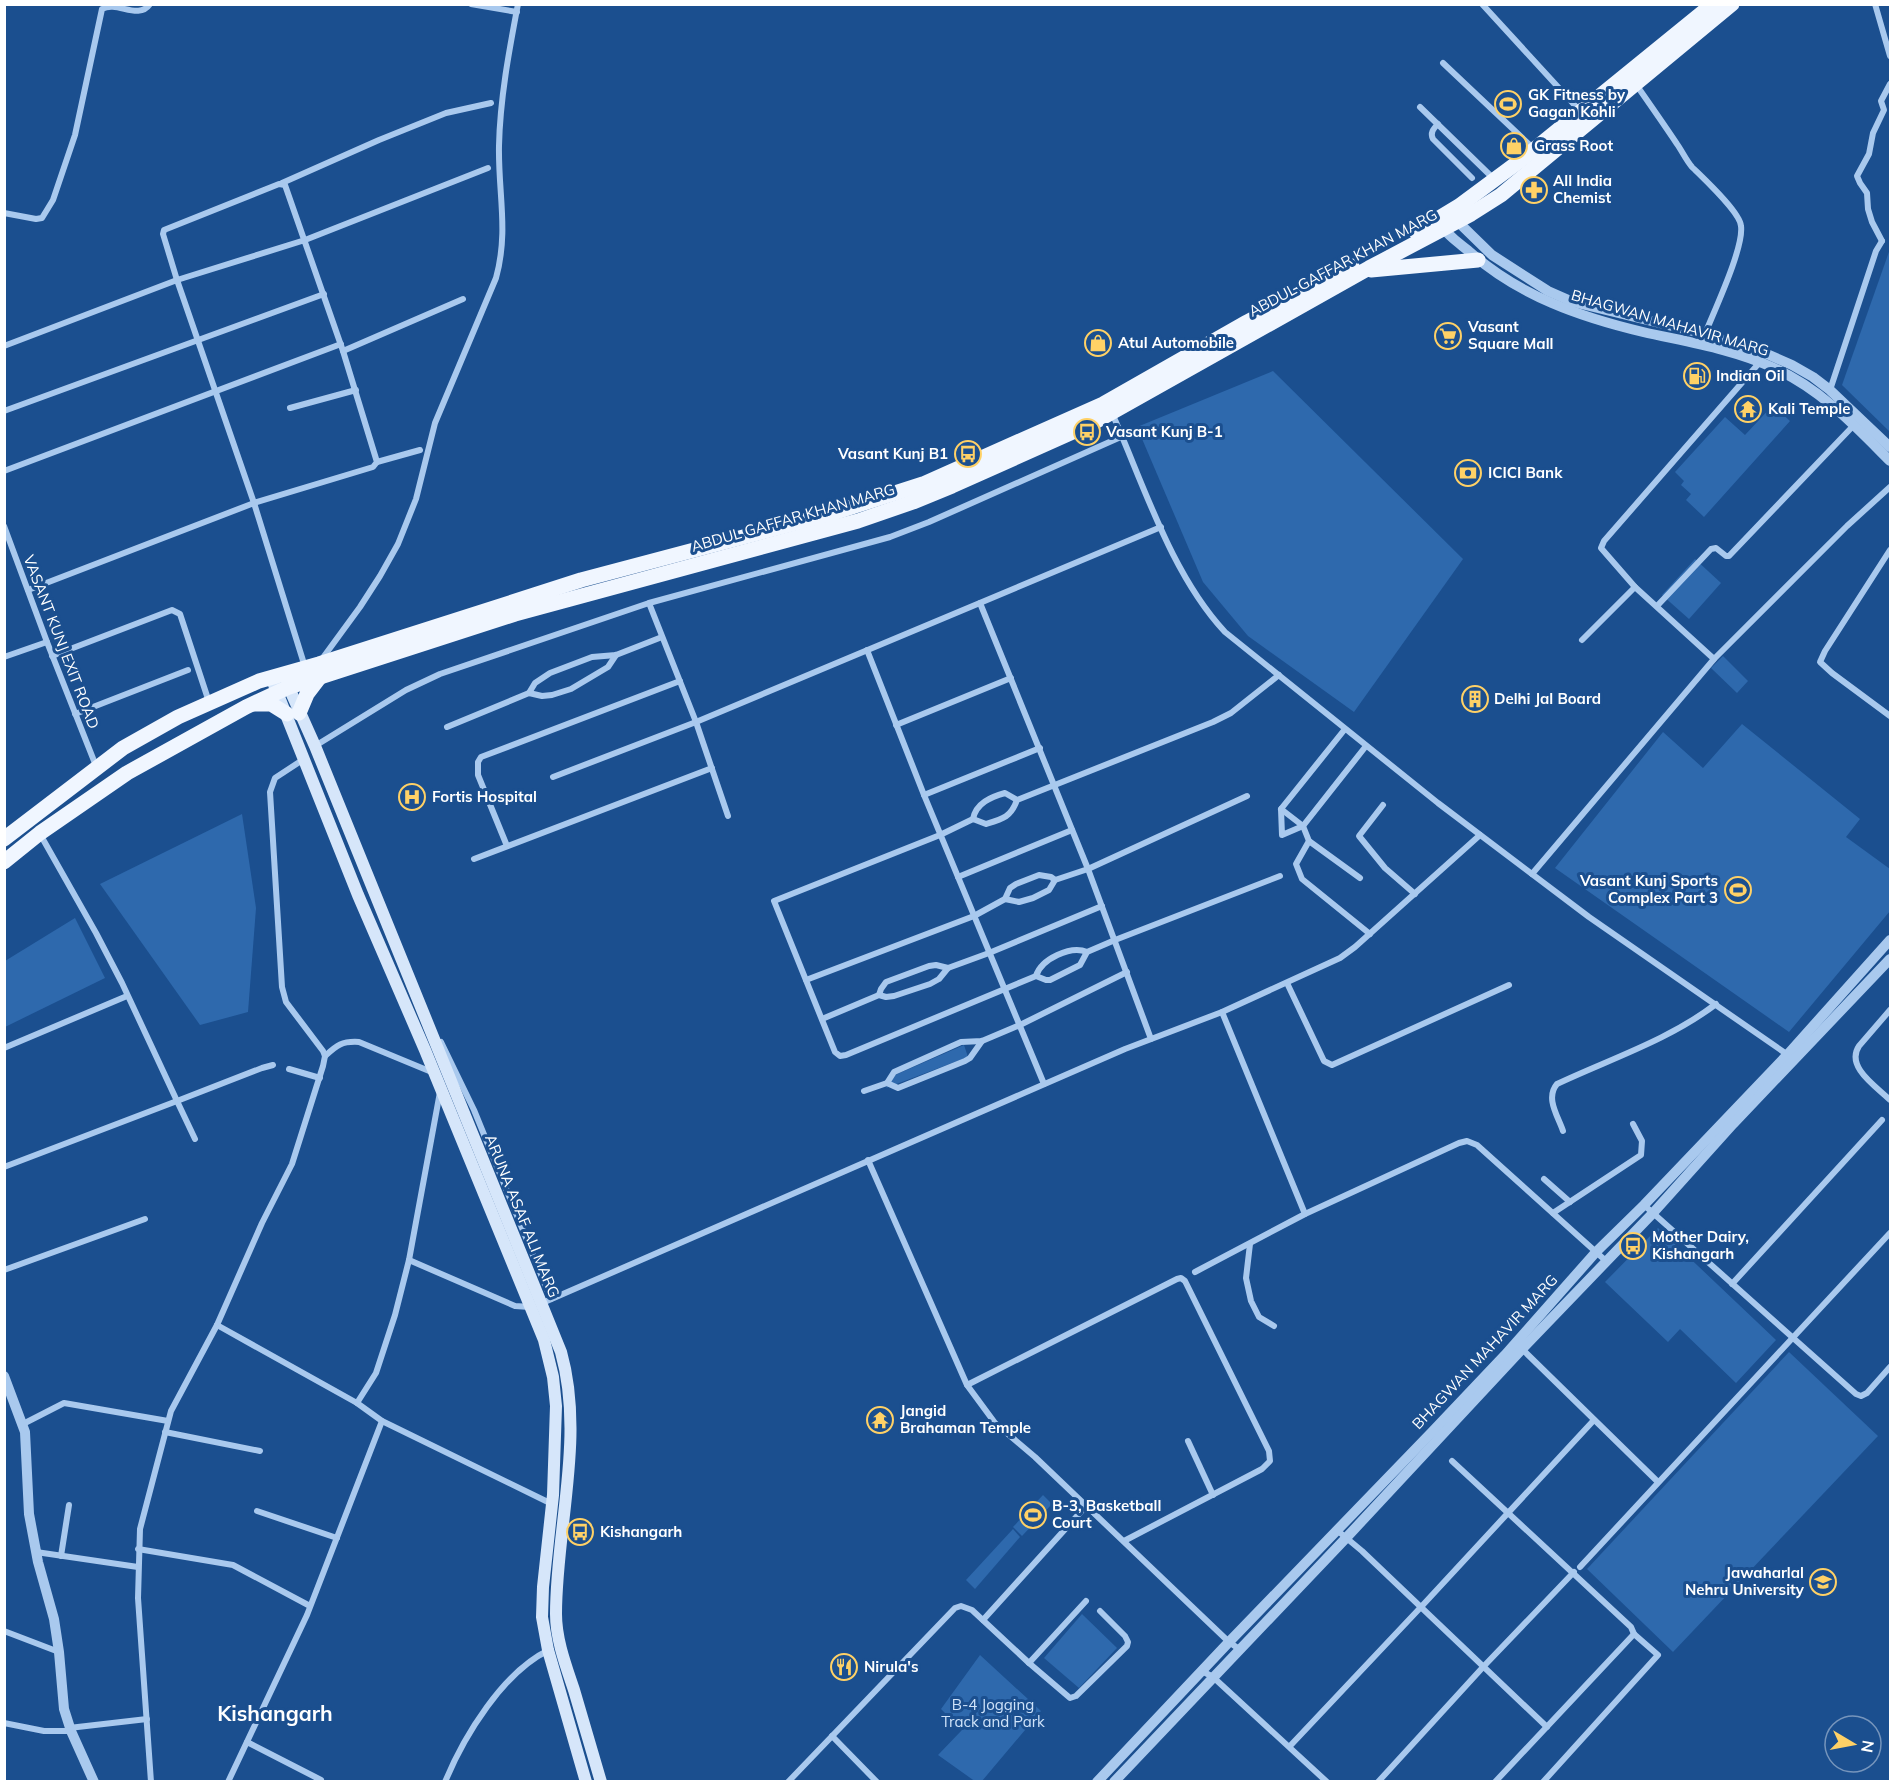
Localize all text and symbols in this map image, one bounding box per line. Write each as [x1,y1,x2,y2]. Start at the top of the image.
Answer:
place label: GK Fitness by Gagan Kohli [1528,85,1626,121]
sports icon: GK Fitness by Gagan Kohli [1493,89,1523,119]
shop icon: Grass Root [1499,131,1529,161]
place label: Grass Root [1534,136,1613,155]
place label: All India Chemist [1553,171,1612,207]
pharmacy icon: All India Chemist [1519,175,1549,205]
street label: ABDUL GAFFAR KHAN MARG [1245,205,1440,320]
street label: BHAGWAN MAHAVIR MARG [1569,285,1771,360]
place label: Vasant Square Mall [1467,317,1554,353]
supermarket icon: Vasant Square Mall [1433,321,1463,351]
shop icon: Atul Automobile [1083,328,1113,358]
place label: Atul Automobile [1118,333,1234,352]
fuel station icon: Indian Oil [1682,361,1712,391]
place label: Indian Oil [1716,366,1785,385]
temple icon: Kali Temple [1733,394,1763,424]
place label: Kali Temple [1768,399,1851,418]
bus stop icon: Vasant Kunj B-1 [1072,417,1102,447]
place label: Vasant Kunj B-1 [1105,422,1223,441]
bus stop icon: Vasant Kunj B1 [953,439,983,469]
place label: Vasant Kunj B1 [837,444,948,463]
bank icon: ICICI Bank [1453,458,1483,488]
place label: ICICI Bank [1488,463,1563,482]
street label: ABDUL GAFFAR KHAN MARG [689,479,897,556]
street label: VASANT KUNJ EXIT ROAD [19,552,103,731]
building icon: Delhi Jal Board [1460,684,1490,714]
place label: Delhi Jal Board [1494,689,1601,708]
hospital icon: Fortis Hospital [397,782,427,812]
place label: Fortis Hospital [432,787,537,806]
place label: Vasant Kunj Sports Complex Part 3 [1579,871,1718,907]
sports icon: Vasant Kunj Sports Complex Part 3 [1723,875,1753,905]
street label: ARUNA ASAF ALI MARG [481,1131,564,1300]
place label: Mother Dairy, Kishangarh [1652,1227,1749,1263]
bus stop icon: Mother Dairy, Kishangarh [1618,1231,1648,1261]
street label: BHAGWAN MAHAVIR MARG [1408,1270,1561,1433]
place label: Jangid Brahaman Temple [900,1401,1031,1437]
temple icon: Jangid Brahaman Temple [865,1405,895,1435]
place label: B-3, Basketball Court [1052,1496,1161,1532]
sports icon: B-3, Basketball Court [1018,1500,1048,1530]
bus stop icon: Kishangarh [565,1517,595,1547]
place label: Kishangarh [600,1522,682,1541]
place label: Jawaharlal Nehru University [1685,1563,1805,1599]
school or university icon: Jawaharlal Nehru University [1808,1567,1838,1597]
restaurant icon: Nirula's [829,1652,859,1682]
place label: Nirula's [864,1657,918,1676]
park label: B-4 Jogging Track and Park [941,1695,1045,1731]
district label: Kishangarh [217,1700,333,1726]
north arrow [1823,1714,1883,1774]
text: N [1857,1739,1879,1754]

